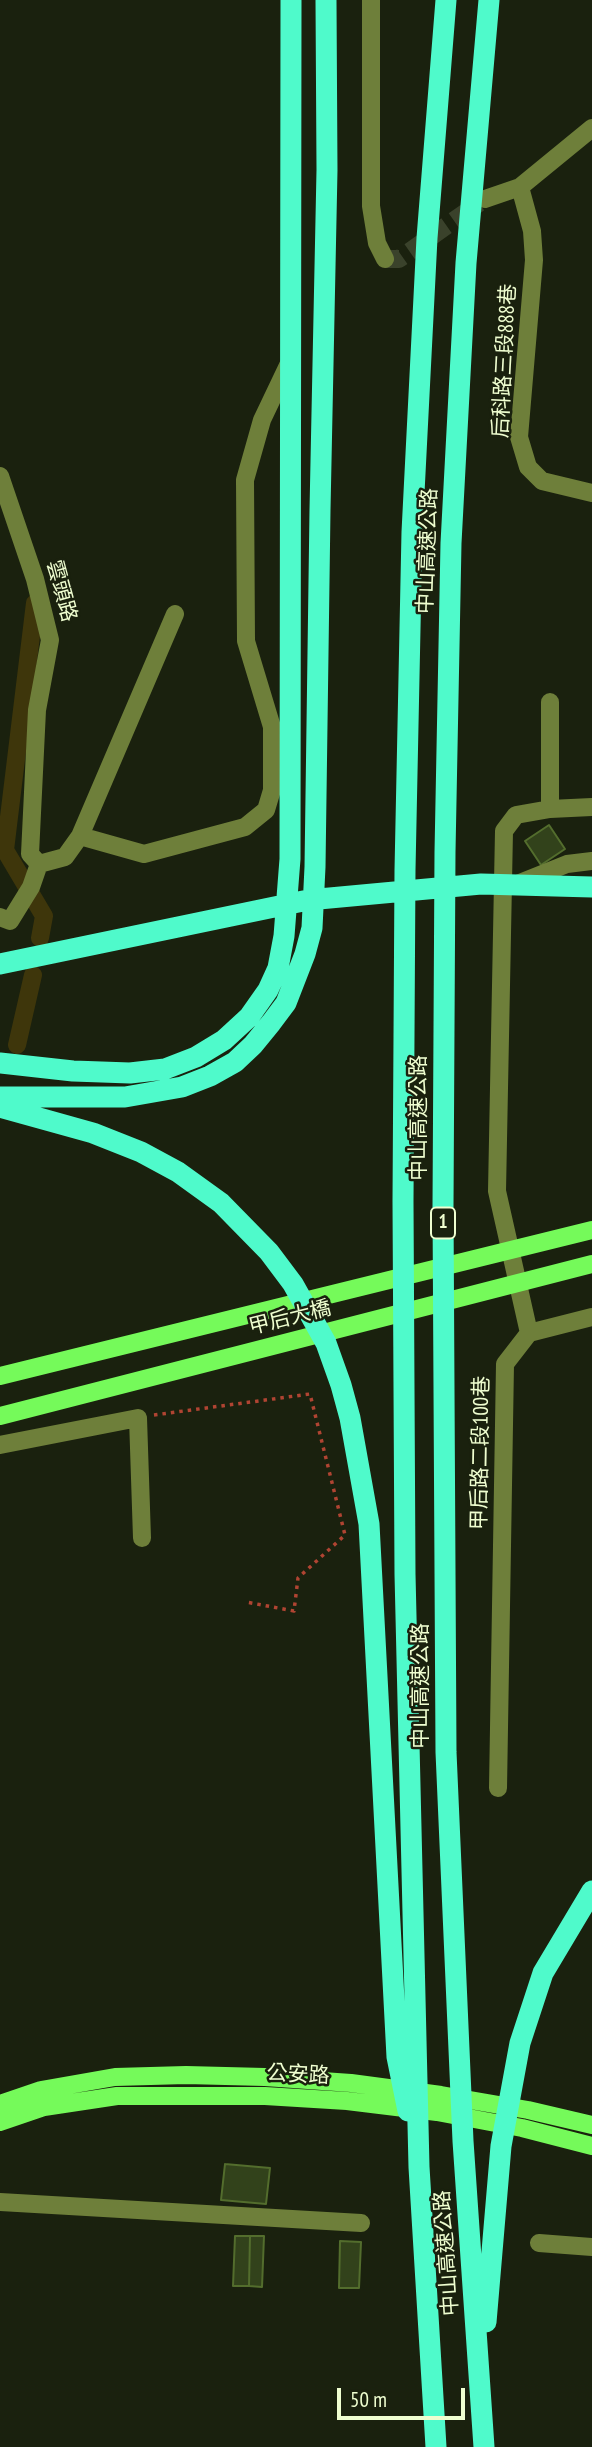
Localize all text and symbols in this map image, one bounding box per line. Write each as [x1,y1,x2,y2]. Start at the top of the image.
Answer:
street label: 后科路三段888巷 [488,283,522,439]
street label: 中山高速公路 [413,488,443,614]
street label: 雲頭路 [41,557,81,625]
street label: 中山高速公路 [406,1055,432,1181]
road number: 1 [431,1208,455,1238]
street label: 甲后大橋 [246,1296,334,1340]
street label: 甲后路二段100巷 [467,1376,495,1530]
street label: 中山高速公路 [408,1623,434,1749]
street label: 公安路 [266,2061,330,2089]
street label: 中山高速公路 [430,2189,464,2317]
scale bar [340,2374,468,2418]
text: 50 m [350,2386,387,2413]

